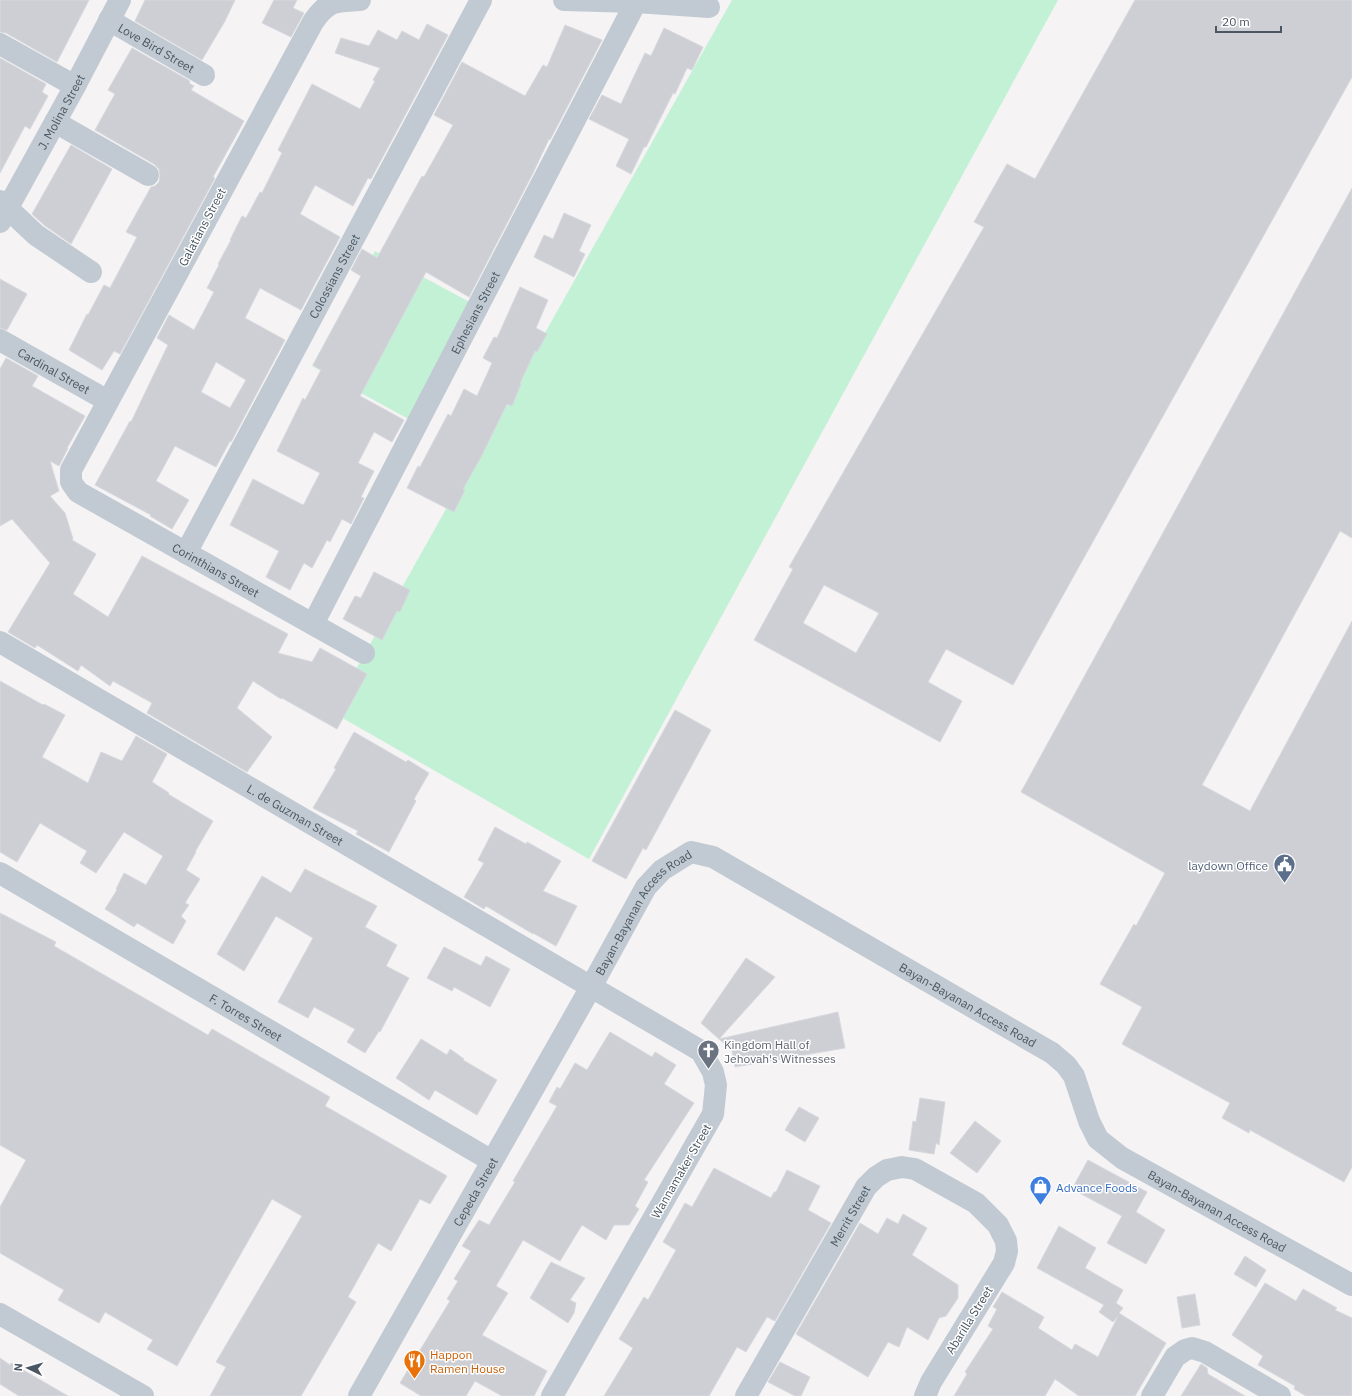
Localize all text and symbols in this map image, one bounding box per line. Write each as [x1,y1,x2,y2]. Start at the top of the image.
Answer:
scale bar [1216,8,1281,34]
text: 20 m [1222,14,1250,29]
street label: Love Bird Street [116,20,197,76]
street label: J. Molina Street [34,71,87,152]
street label: Galatians Street [175,185,229,269]
street label: Colossians Street [305,231,362,321]
street label: Ephesians Street [447,269,502,356]
street label: Cardinal Street [15,344,93,397]
street label: Corinthians Street [170,539,262,600]
street label: L. de Guzman Street [244,780,346,848]
street label: Bayan-Bayanan Access Road [592,846,694,978]
public building icon: laydown Office [1271,852,1297,885]
place label: laydown Office [1188,858,1268,873]
street label: Bayan-Bayanan Access Road [897,959,1039,1050]
street label: F. Torres Street [207,990,285,1044]
place label: Kingdom Hall of Jehovah's Witnesses [724,1037,836,1066]
church icon: Kingdom Hall of Jehovah's Witnesses [696,1038,722,1071]
street label: Wannamaker Street [648,1121,714,1221]
street label: Cepeda Street [449,1154,500,1229]
street label: Bayan-Bayanan Access Road [1145,1166,1289,1255]
shop icon: Advance Foods [1028,1174,1054,1207]
place label: Advance Foods [1056,1180,1138,1195]
street label: Merrit Street [826,1182,873,1249]
street label: Abarilla Street [942,1283,996,1357]
place label: Happon Ramen House [430,1347,506,1376]
north arrow [8,1348,48,1388]
restaurant icon: Happon Ramen House [401,1348,427,1381]
text: N [11,1363,25,1372]

